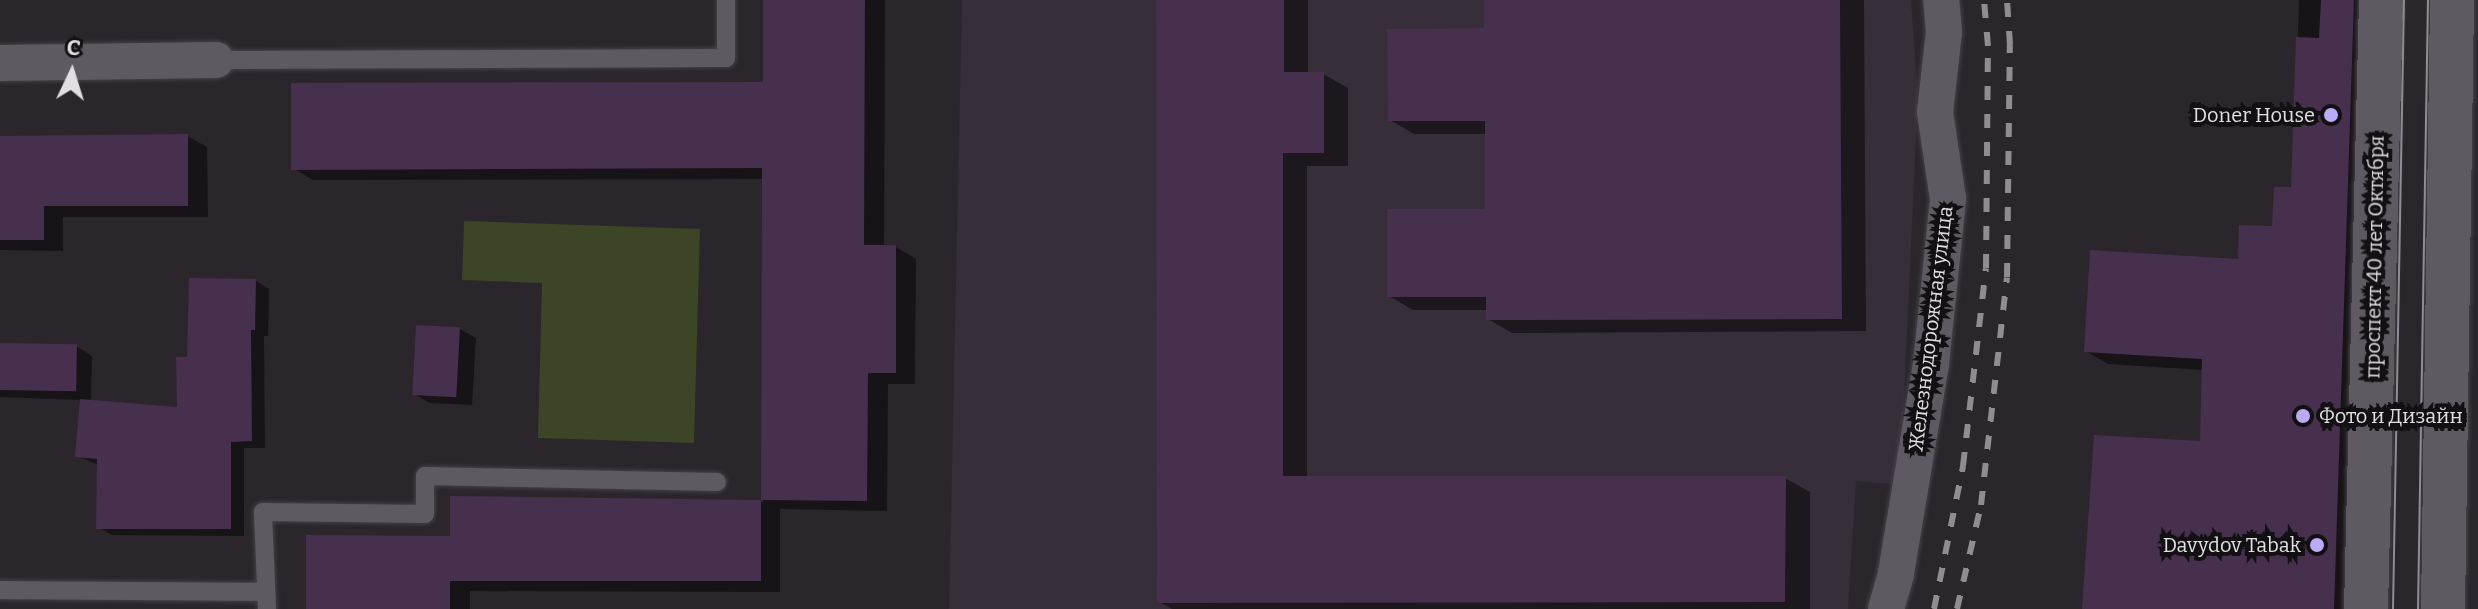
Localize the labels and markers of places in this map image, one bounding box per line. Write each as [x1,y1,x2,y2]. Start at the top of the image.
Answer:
place label: Doner House [2193,103,2315,127]
marker: Doner House [2322,106,2340,124]
place label: Фото и Дизайн [2319,404,2463,428]
marker: Фото и Дизайн [2294,407,2312,425]
place label: Davydov Tabak [2163,533,2301,557]
marker: Davydov Tabak [2308,536,2326,554]

